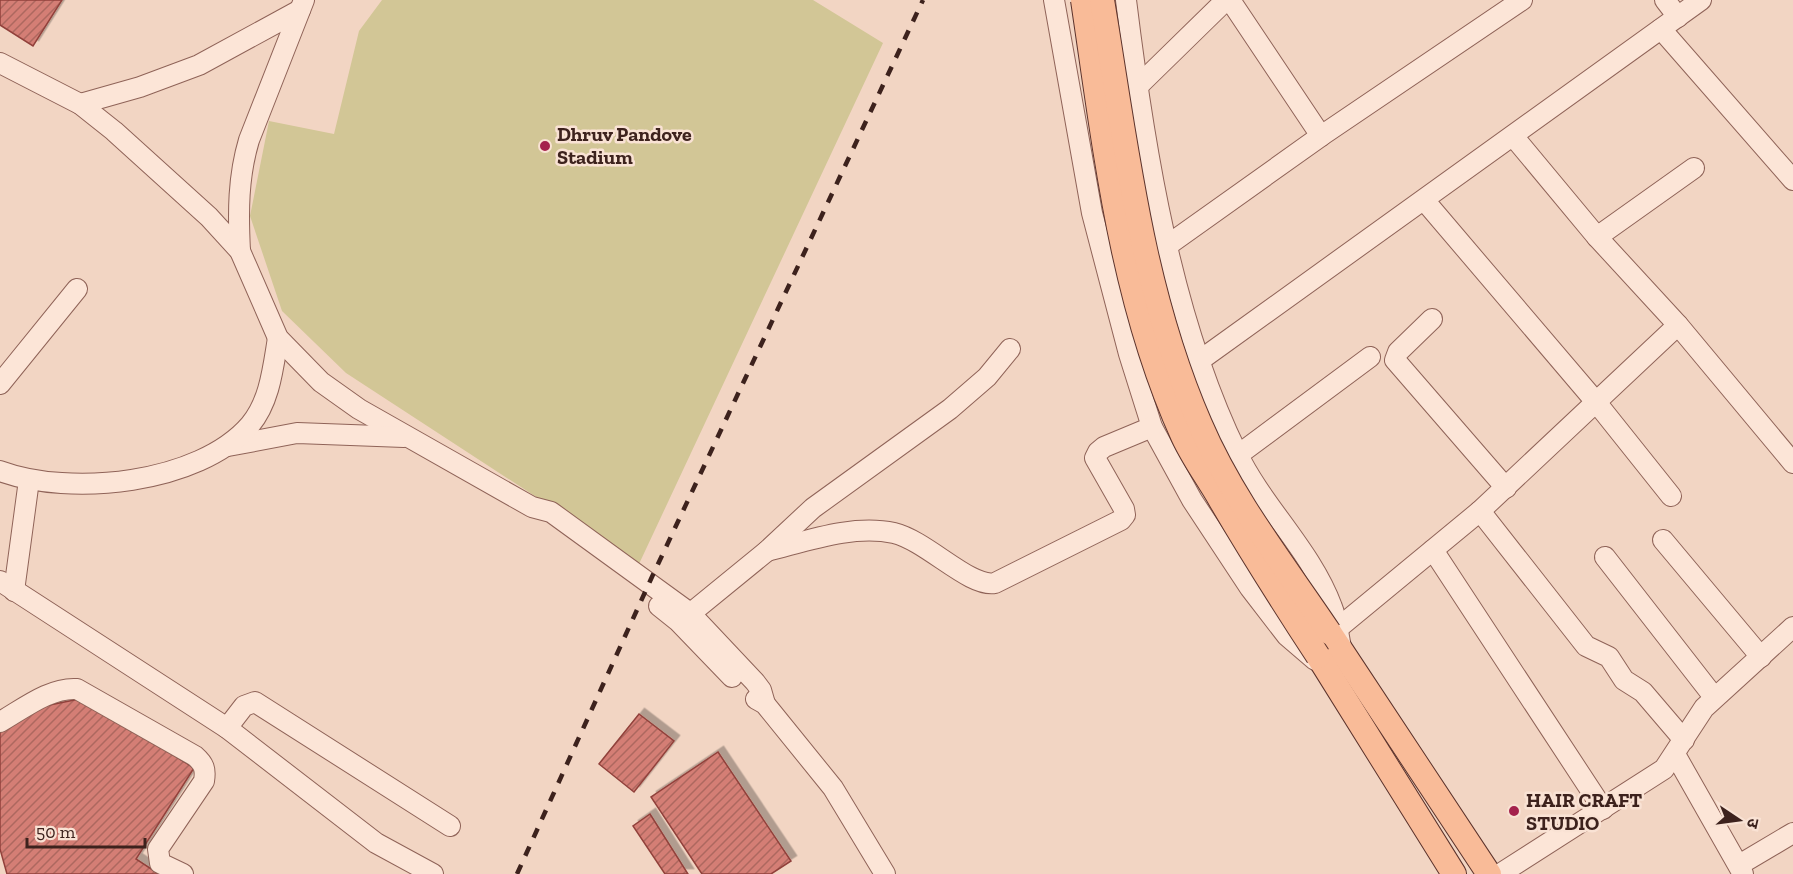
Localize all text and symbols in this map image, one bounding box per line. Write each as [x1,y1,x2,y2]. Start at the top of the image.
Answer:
place label: Dhruv Pandove Stadium [557,122,692,169]
marker: Dhruv Pandove Stadium [538,139,552,153]
place label: HAIR CRAFT STUDIO [1526,788,1642,835]
north arrow [1709,790,1769,850]
marker: HAIR CRAFT STUDIO [1507,804,1521,818]
scale bar [27,811,146,849]
text: उ [1743,817,1763,831]
text: 50 m [36,821,76,843]

